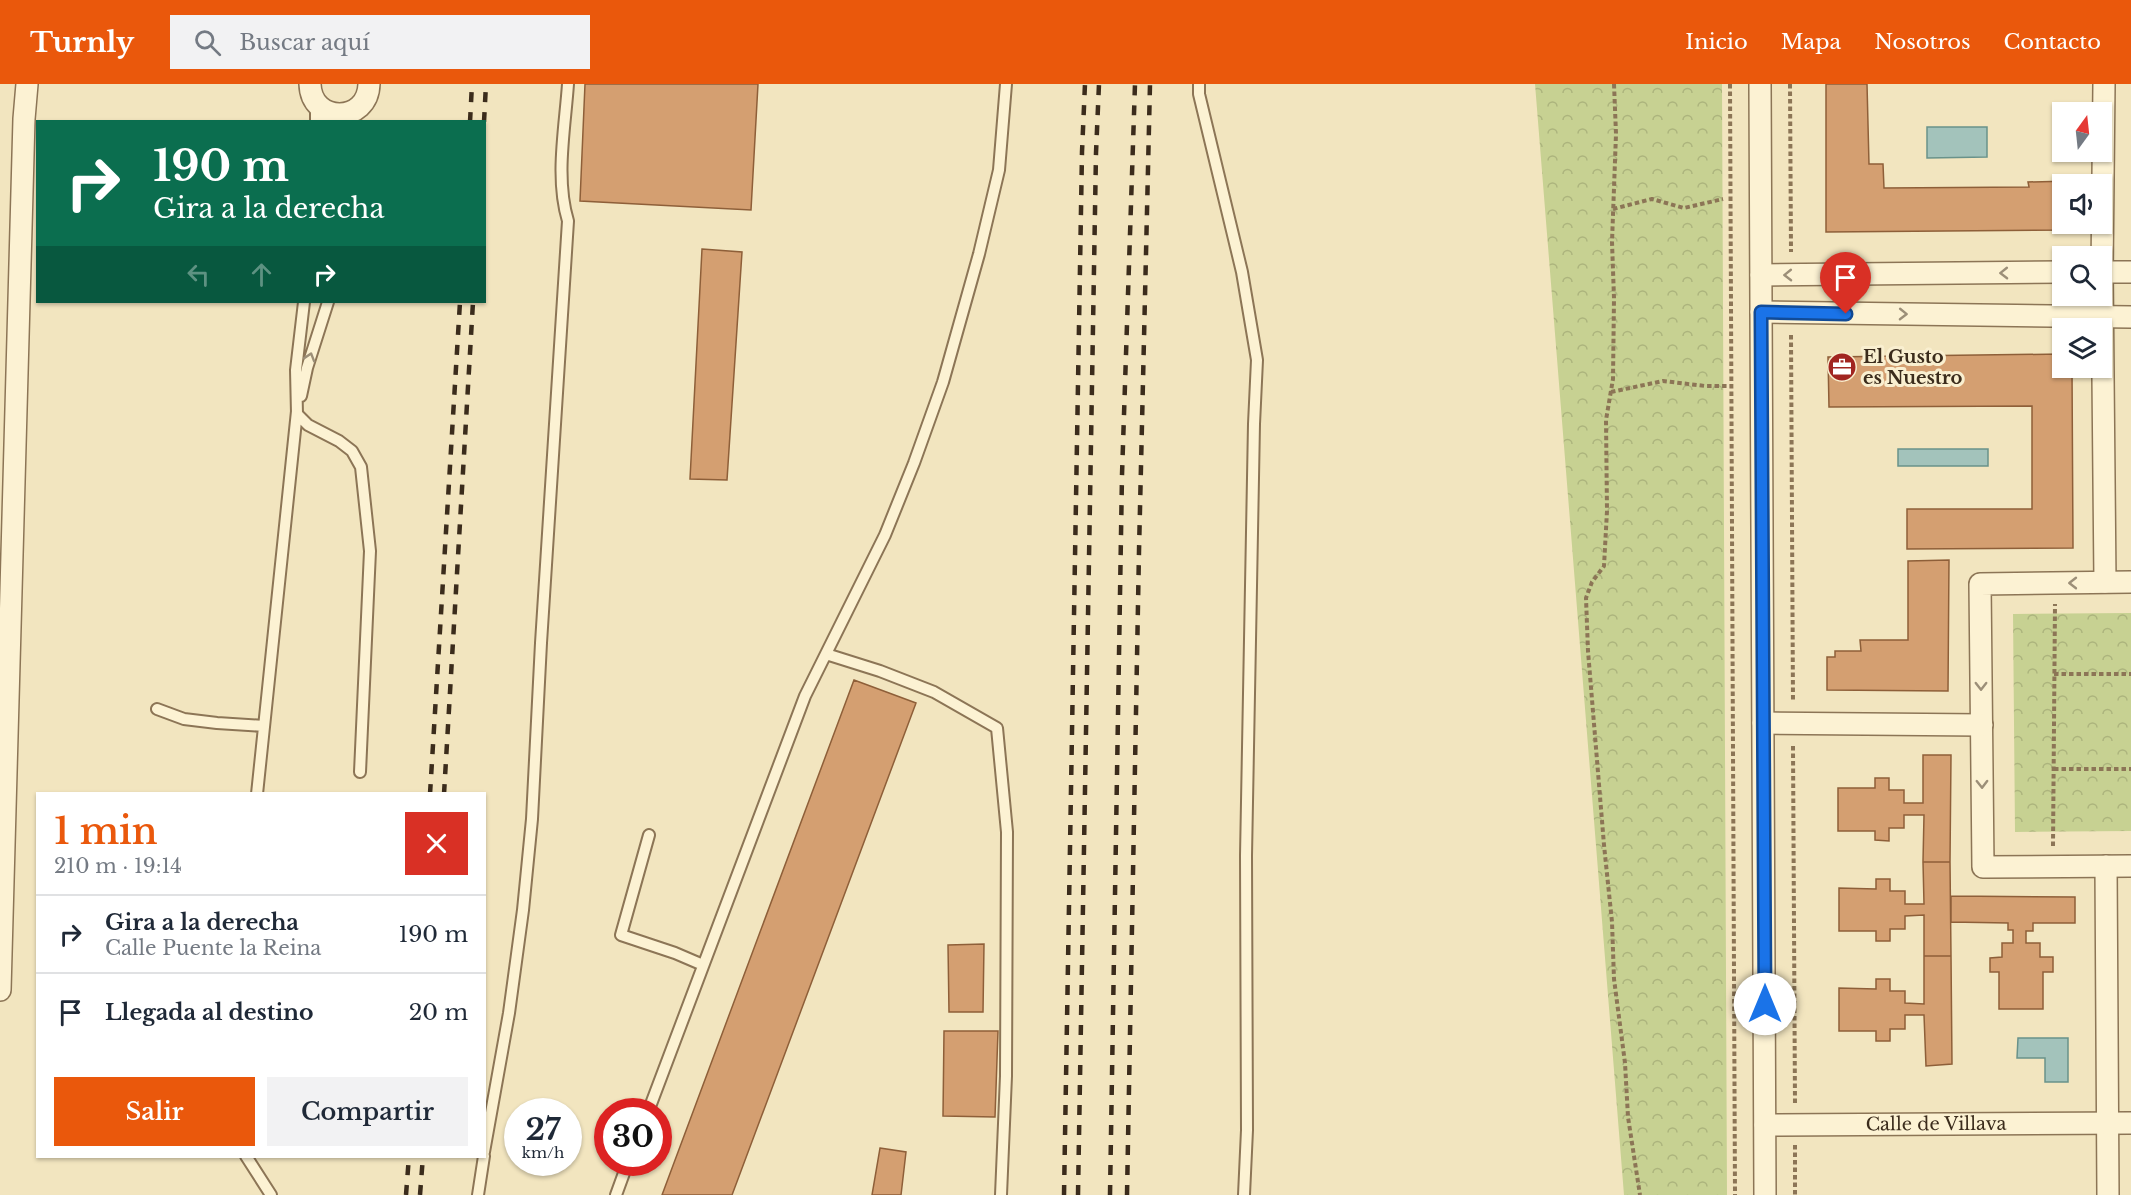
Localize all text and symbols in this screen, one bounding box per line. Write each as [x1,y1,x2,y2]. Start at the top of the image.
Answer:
search box [170,15,590,69]
text: Turnly [30,25,134,60]
icon: search [191,26,224,59]
text: Buscar aquí [239,29,370,56]
text: Inicio [1685,29,1748,55]
text: Mapa [1781,29,1841,55]
text: Nosotros [1874,29,1970,55]
text: Contacto [2003,29,2101,55]
north arrow [2052,102,2112,162]
map controls [2052,102,2112,378]
text: 190 m [153,140,289,192]
icon: right [54,144,132,222]
button: sound [2052,174,2112,234]
text: Gira a la derecha [153,192,384,225]
button: search [2052,246,2112,306]
pin [1820,252,1871,314]
icon: left [182,258,215,291]
icon: ahead [245,258,278,291]
icon: right [308,258,341,291]
icon: arrive [1829,261,1862,294]
one-way arrow [2000,267,2009,279]
one-way arrow [1784,269,1793,281]
one-way arrow [1899,308,1908,320]
button: layers [2052,318,2112,378]
place label: El Gusto es Nuestro [1863,346,1963,389]
office icon: El Gusto es Nuestro [1826,351,1858,383]
one-way arrow [303,352,316,363]
one-way arrow [2068,576,2077,589]
one-way arrow [1975,682,1987,691]
one-way arrow [1976,779,1988,788]
text: 1 min [54,809,158,854]
button: close [405,812,468,875]
text: 210 m · 19:14 [54,854,182,878]
text: Gira a la derecha [105,909,299,936]
icon: right [54,918,87,951]
text: 190 m [398,921,468,948]
text: Calle Puente la Reina [105,936,321,960]
position arrow [1733,972,1797,1036]
icon: arrive [54,996,87,1029]
text: Llegada al destino [105,999,314,1026]
text: 20 m [409,999,468,1026]
button: Salir [54,1077,255,1146]
button: Compartir [267,1077,468,1146]
speed limit sign: 30 [594,1098,672,1176]
text: 27 [525,1111,561,1148]
street label: Calle de Villava [1866,1113,2006,1135]
text: km/h [522,1143,564,1162]

